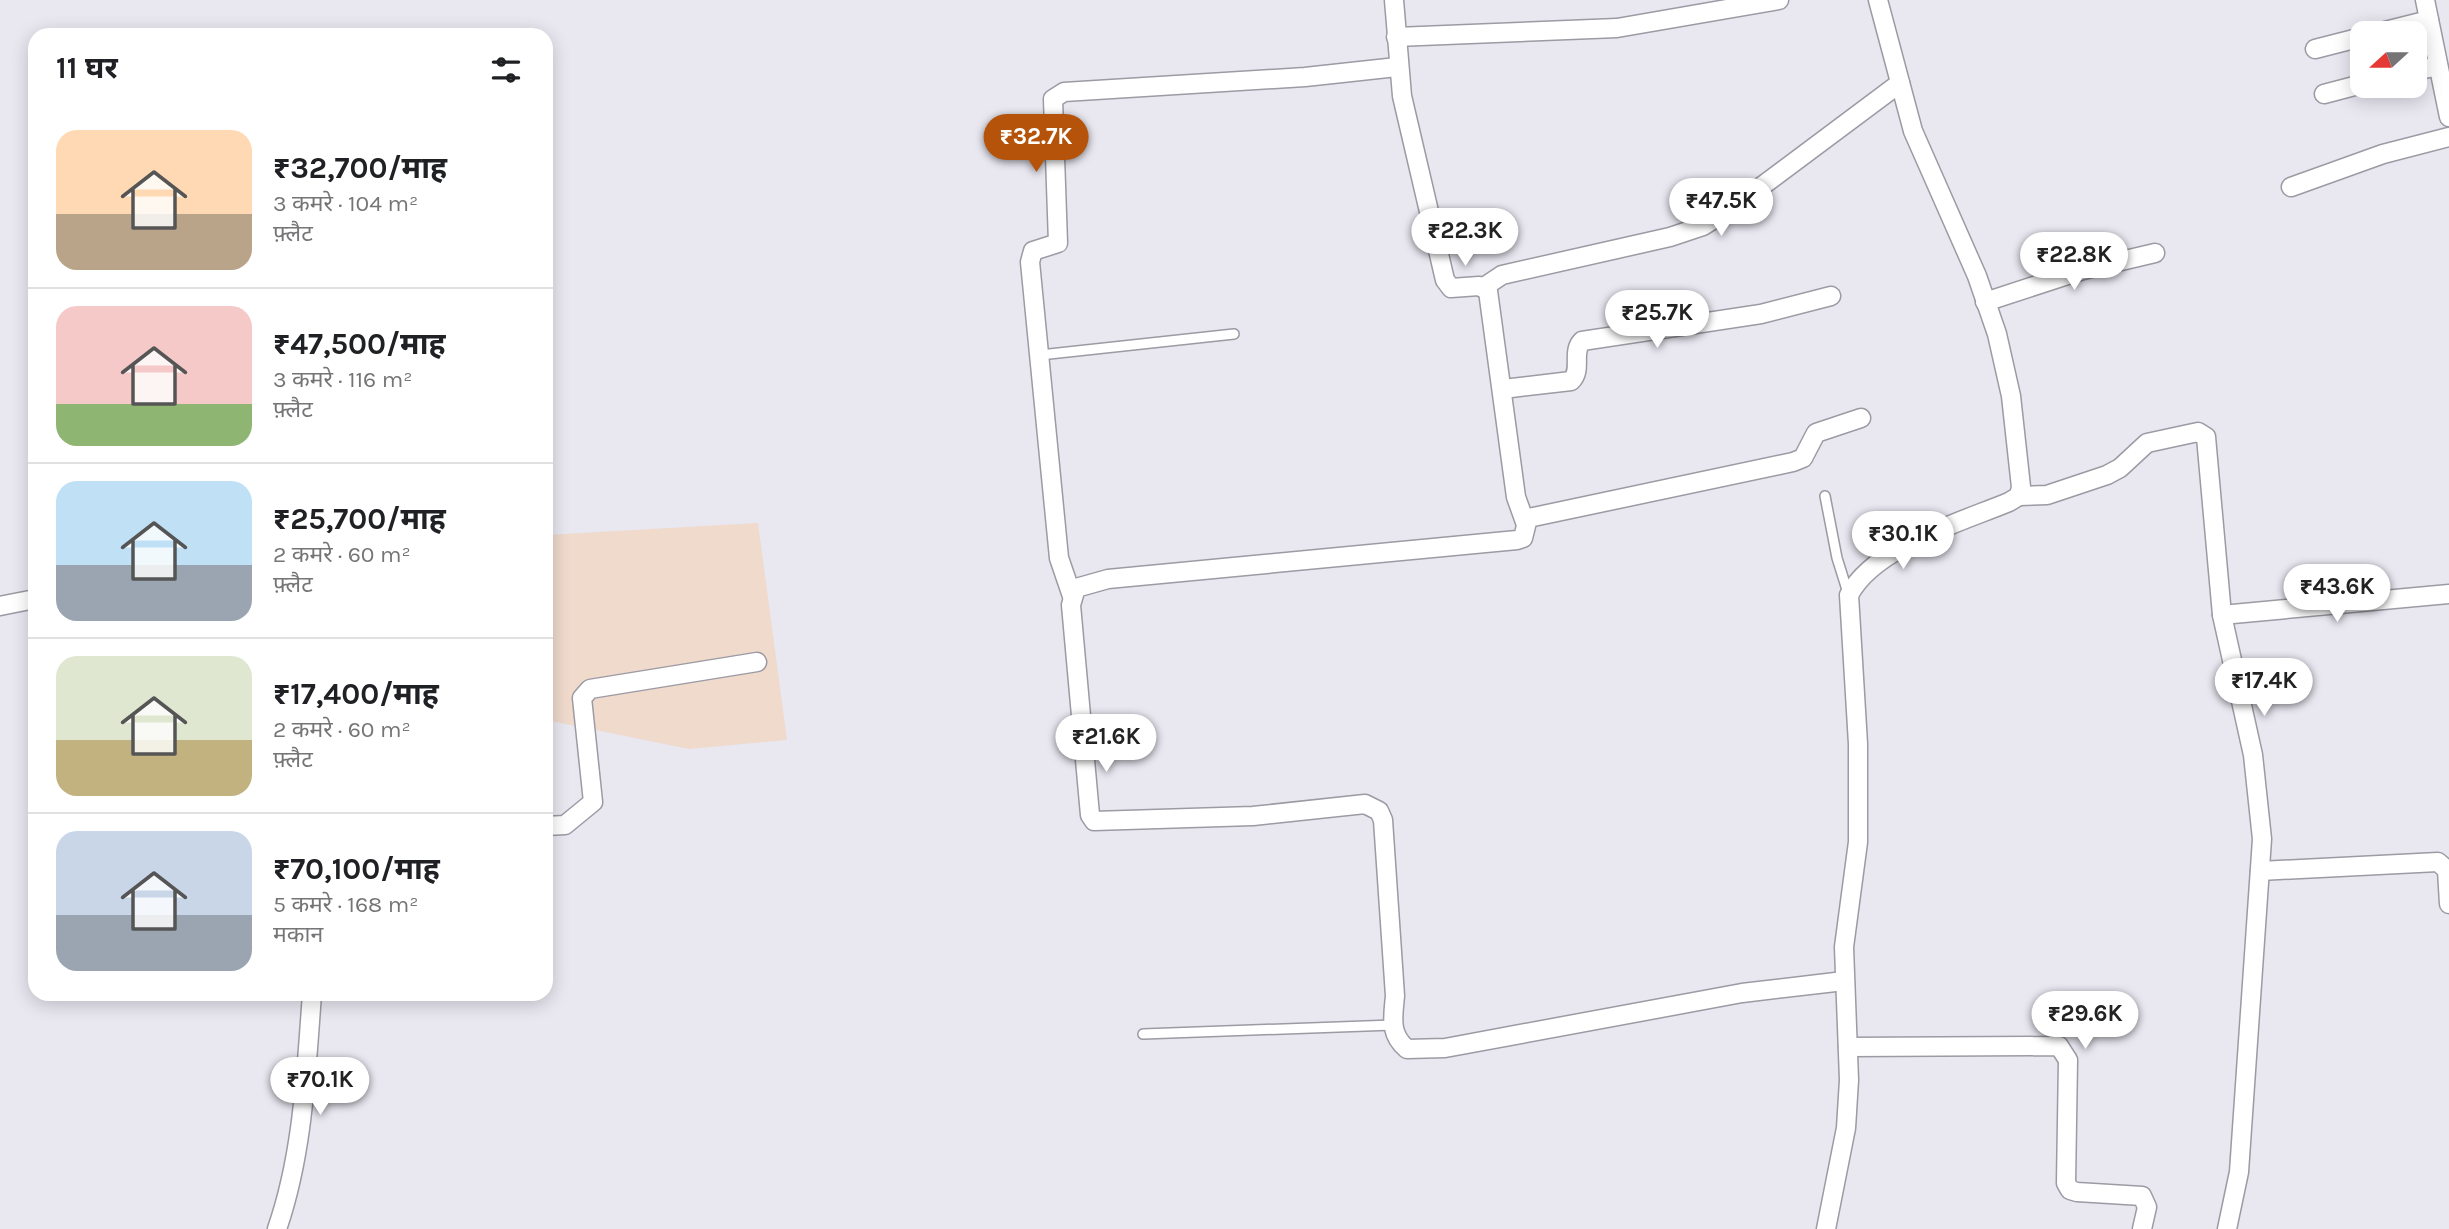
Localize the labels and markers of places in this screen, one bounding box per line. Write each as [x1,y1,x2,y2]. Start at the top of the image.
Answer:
pin: ₹32.7K [979,114,1093,174]
pin: ₹47.5K [1664,178,1778,238]
pin: ₹22.3K [1408,208,1522,268]
pin: ₹22.8K [2017,232,2131,292]
pin: ₹25.7K [1600,290,1714,350]
pin: ₹30.1K [1846,512,1960,571]
pin: ₹43.6K [2280,564,2394,624]
pin: ₹17.4K [2207,658,2321,718]
pin: ₹21.6K [1049,714,1163,774]
pin: ₹29.6K [2028,992,2142,1051]
pin: ₹70.1K [263,1058,377,1117]

